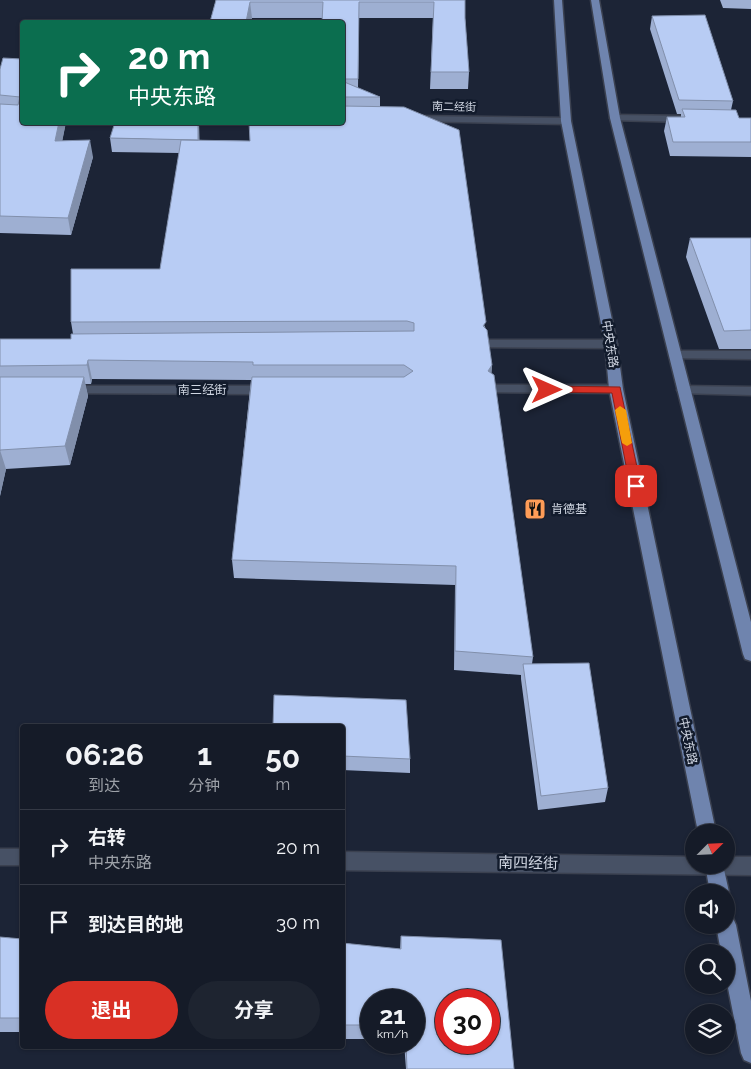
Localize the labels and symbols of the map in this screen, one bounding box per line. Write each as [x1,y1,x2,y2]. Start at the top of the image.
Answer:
street label: 南二经街 [432,100,476,114]
street label: 中央东路 [599,319,621,369]
position arrow [520,363,572,415]
street label: 南三经街 [178,383,226,397]
pin [615,465,657,507]
restaurant icon: 肯德基 [523,497,547,521]
place label: 肯德基 [551,502,587,516]
street label: 中央东路 [676,716,700,766]
north arrow [685,824,735,874]
street label: 南四经街 [498,853,558,873]
speed limit sign: 30 [435,989,500,1054]

